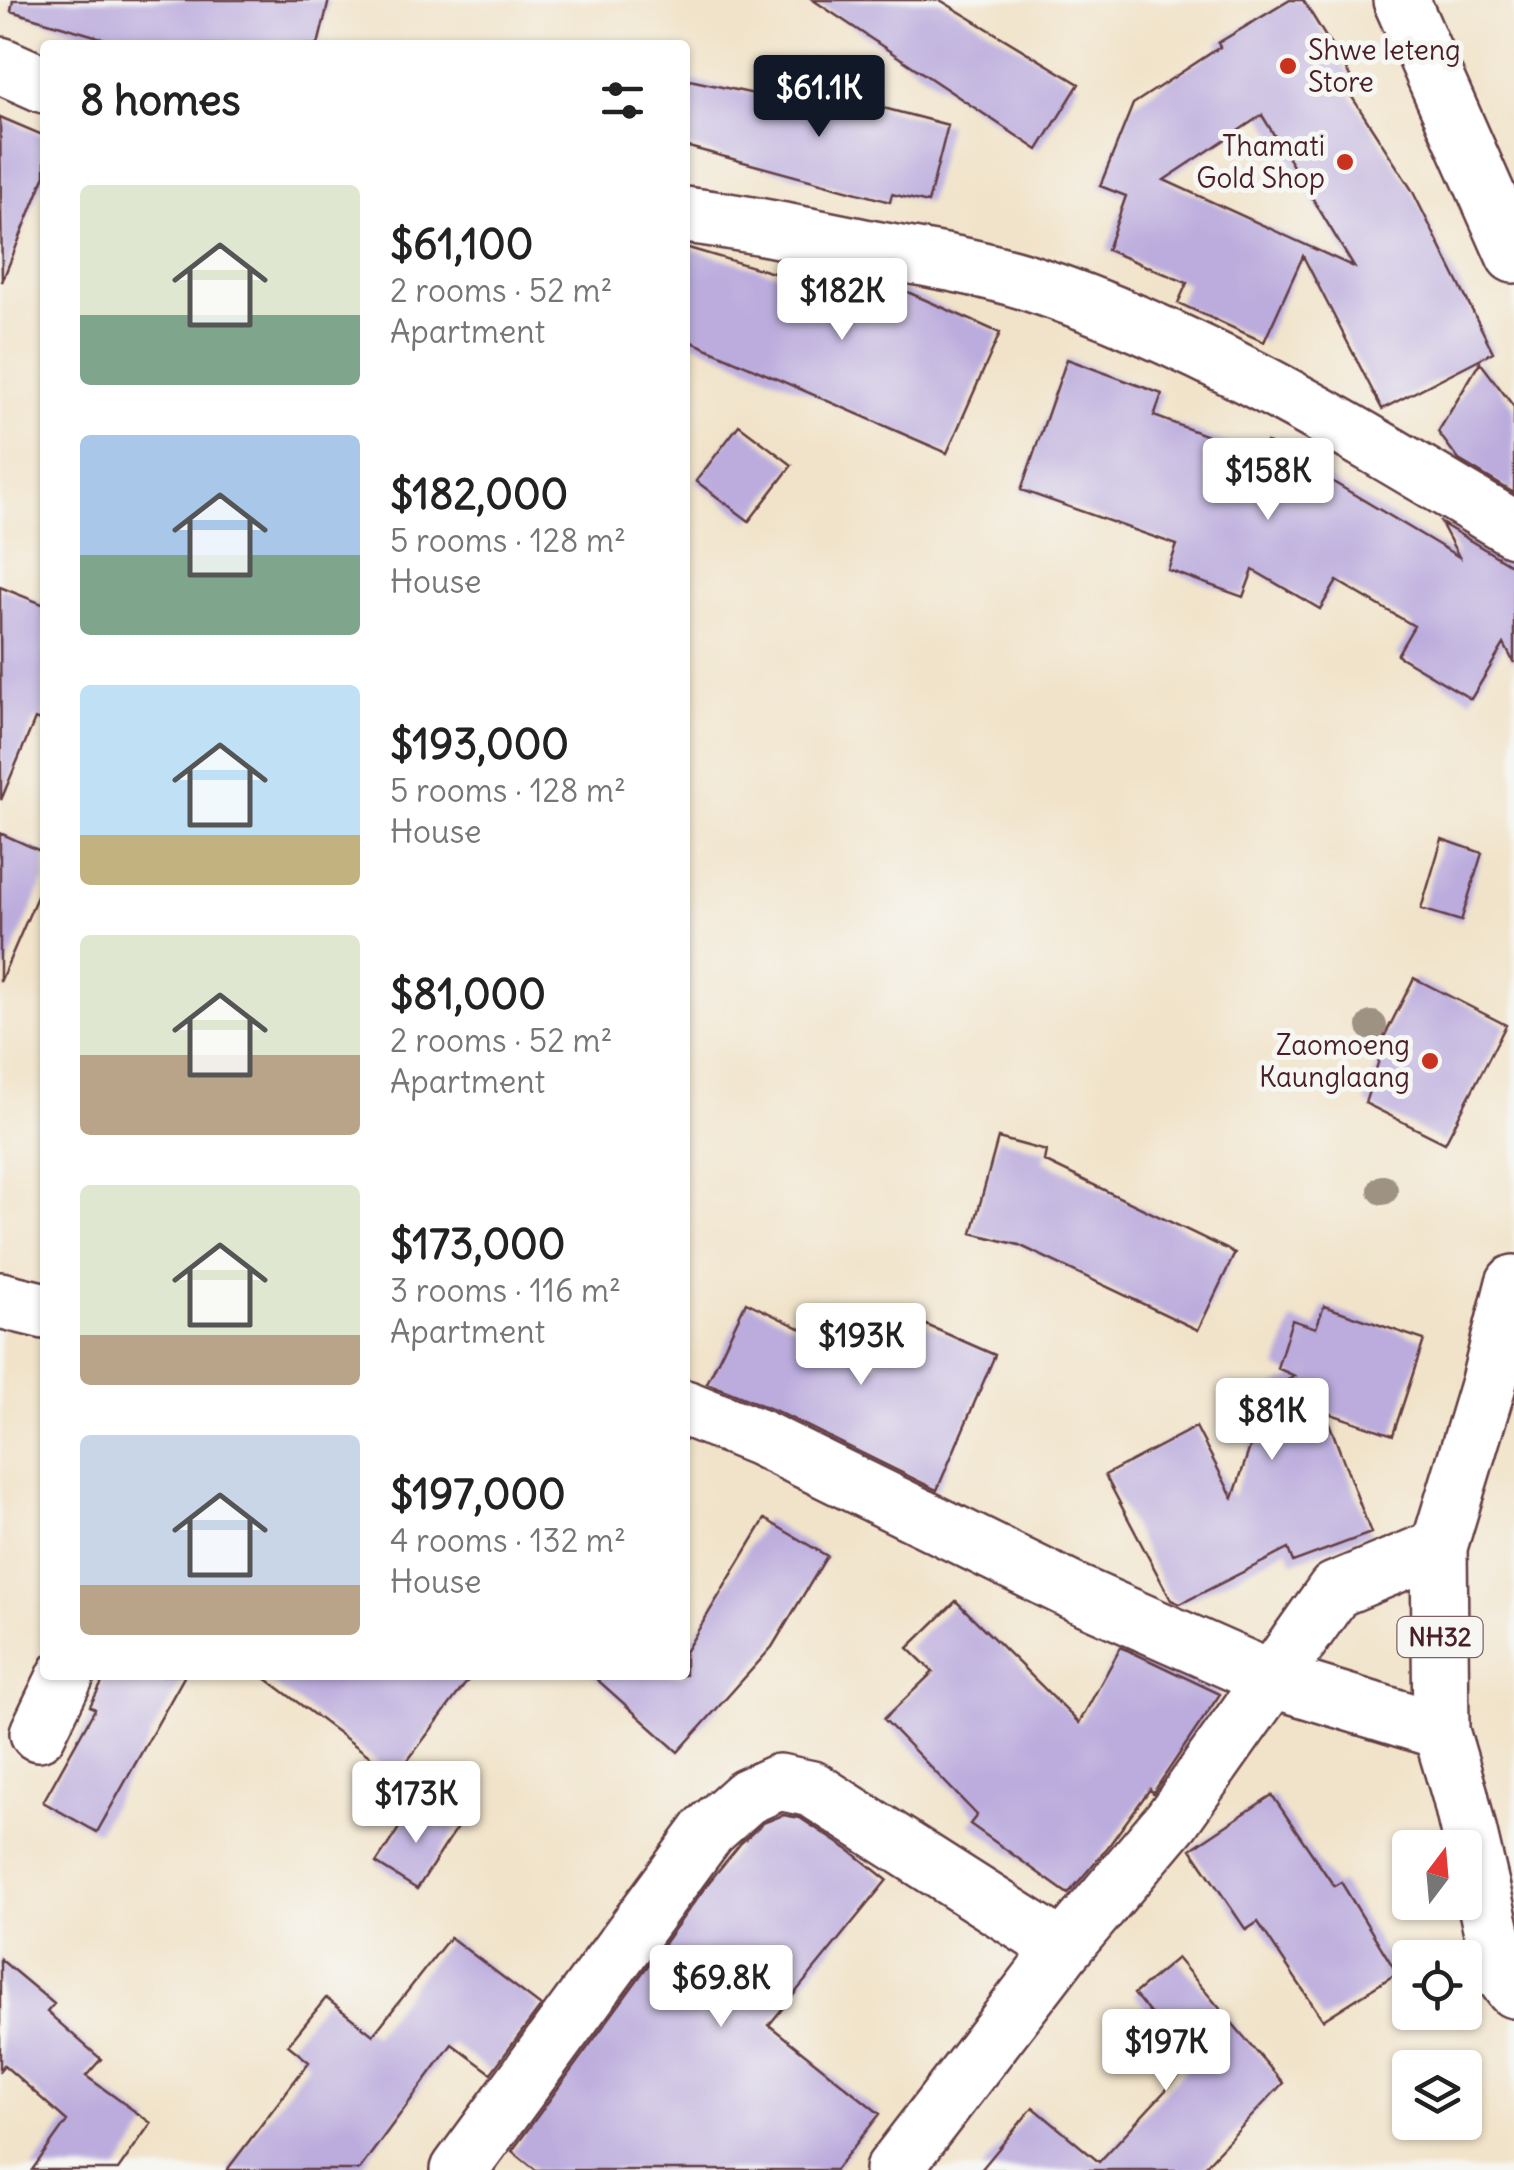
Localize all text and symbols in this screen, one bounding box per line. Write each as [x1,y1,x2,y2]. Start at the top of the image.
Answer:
place label: Shwe leteng Store [1308,32,1461,100]
pin: $61.1K [738,55,900,140]
marker: Shwe leteng Store [1277,55,1299,77]
text: $61.1K [776,67,862,108]
icon: filters [595,73,650,128]
text: 8 homes [80,74,241,126]
place label: Thamati Gold Shop [1196,128,1325,196]
marker: Thamati Gold Shop [1334,151,1356,173]
text: $61,100 [390,218,533,270]
icon: home [160,225,280,345]
pin: $182K [772,258,912,343]
text: 2 rooms · 52 m² [390,270,612,311]
text: $182K [799,270,885,311]
text: Apartment [390,311,545,352]
pin: $158K [1198,438,1338,523]
text: $158K [1225,450,1311,491]
text: $182,000 [390,468,568,520]
icon: home [160,475,280,595]
text: 5 rooms · 128 m² [390,520,626,561]
text: House [390,561,481,602]
text: $193,000 [390,718,569,770]
icon: home [160,725,280,845]
text: 5 rooms · 128 m² [390,770,626,811]
text: House [390,811,481,852]
text: $81,000 [390,968,546,1020]
icon: home [160,975,280,1095]
text: 2 rooms · 52 m² [390,1020,612,1061]
place label: Zaomoeng Kaunglaang [1259,1027,1410,1095]
marker: Zaomoeng Kaunglaang [1419,1050,1441,1072]
text: Apartment [390,1061,545,1102]
text: $173,000 [390,1218,565,1270]
icon: home [160,1225,280,1345]
text: 3 rooms · 116 m² [390,1270,621,1311]
pin: $193K [791,1303,931,1388]
text: Apartment [390,1311,545,1352]
text: $193K [818,1315,904,1356]
pin: $81K [1213,1378,1331,1463]
text: $81K [1238,1390,1306,1431]
text: $197,000 [390,1468,566,1520]
icon: home [160,1475,280,1595]
text: 4 rooms · 132 m² [390,1520,626,1561]
text: House [390,1561,481,1602]
road number: NH32 [1398,1617,1482,1657]
pin: $173K [346,1761,486,1846]
text: $173K [374,1773,458,1814]
north arrow [1392,1830,1482,1920]
map controls [1392,1830,1482,2140]
button: locate [1392,1940,1482,2030]
pin: $69.8K [640,1945,802,2030]
text: $69.8K [672,1957,770,1998]
pin: $197K [1096,2009,1236,2094]
text: $197K [1124,2021,1208,2062]
button: layers [1392,2050,1482,2140]

